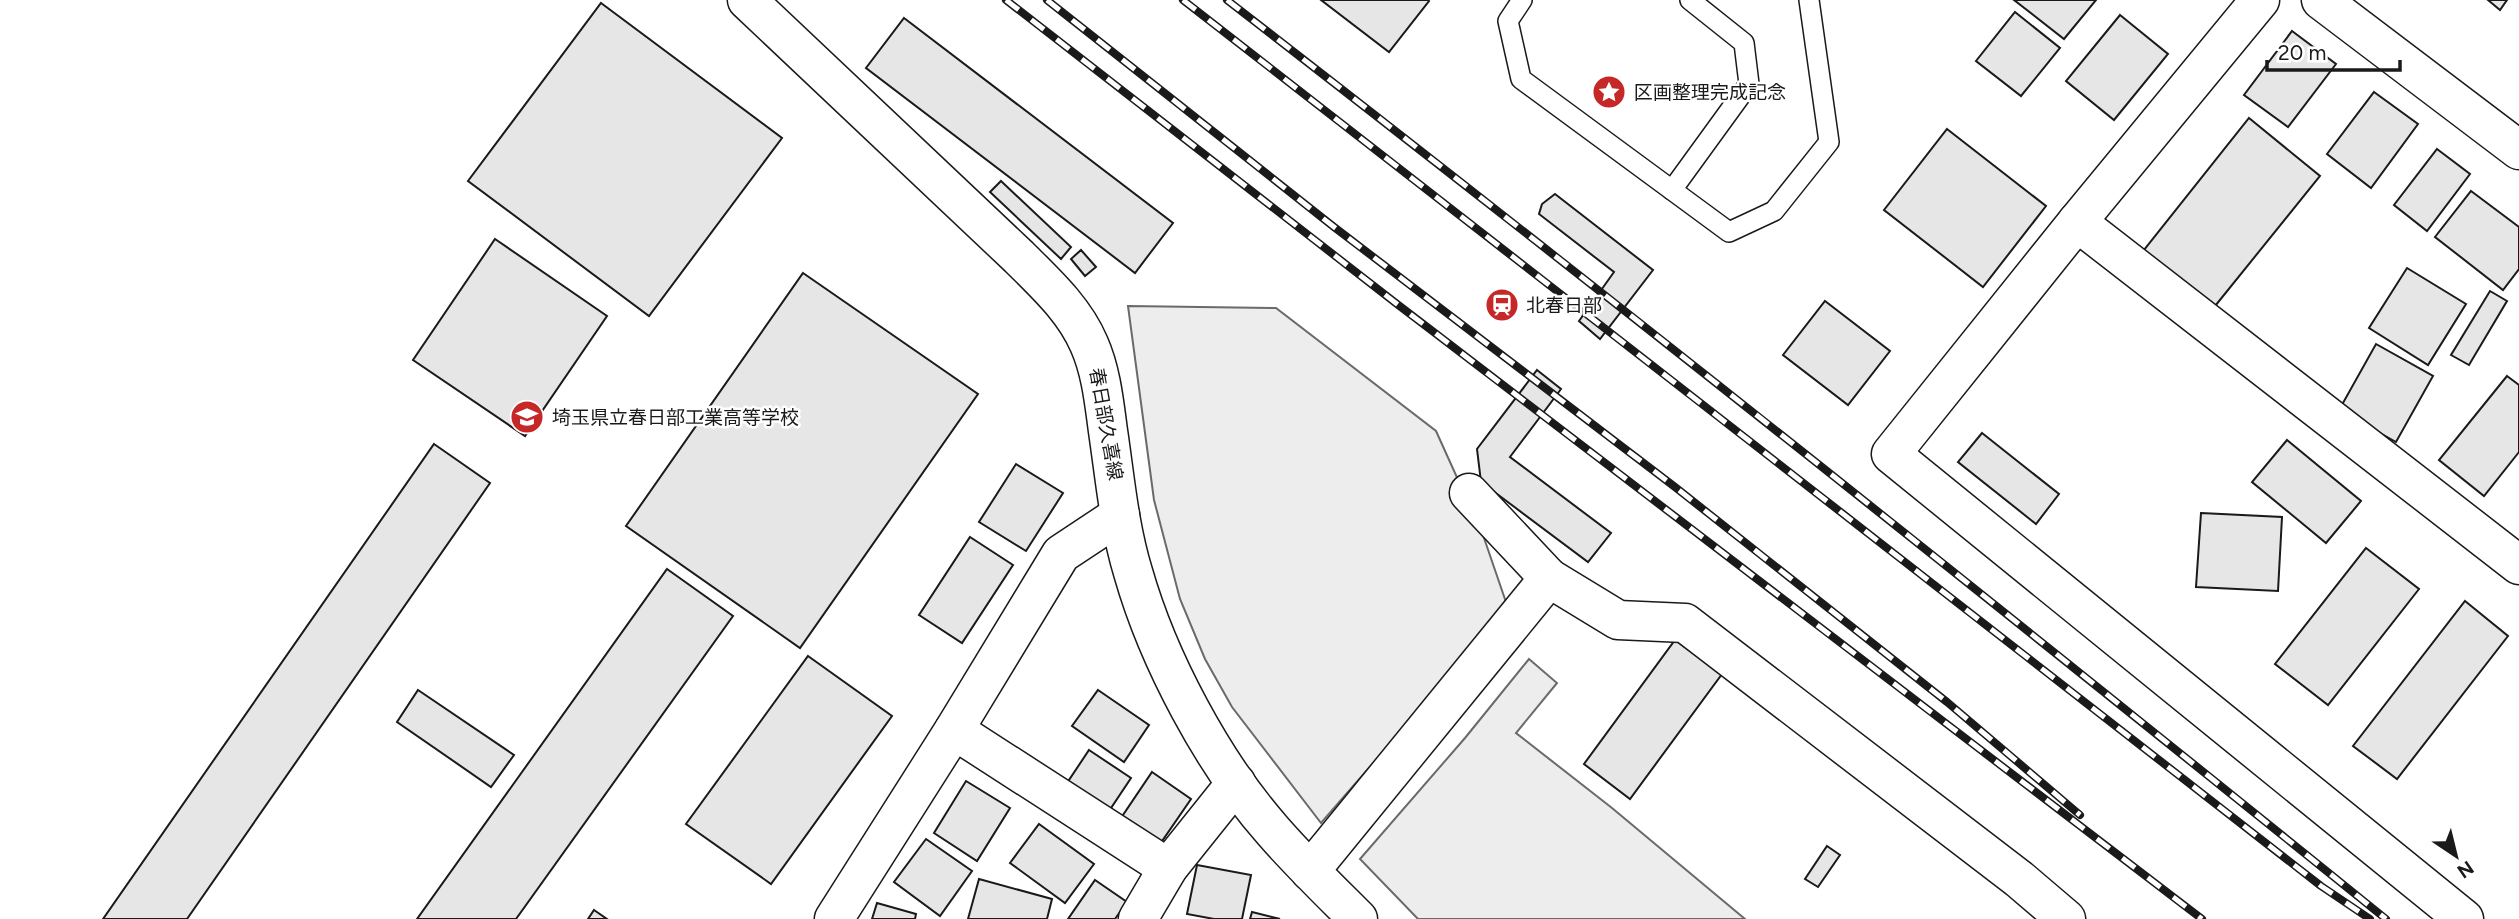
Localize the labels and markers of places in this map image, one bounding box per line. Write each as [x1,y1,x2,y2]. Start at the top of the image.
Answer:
place icon: 区画整理完成記念 [1590,73,1628,111]
place label: 区画整理完成記念 [1634,81,1786,104]
station icon: 北春日部 [1483,286,1521,324]
place label: 北春日部 [1526,294,1602,317]
school or university icon: 埼玉県立春日部工業高等学校 [508,398,546,436]
place label: 埼玉県立春日部工業高等学校 [552,406,799,429]

